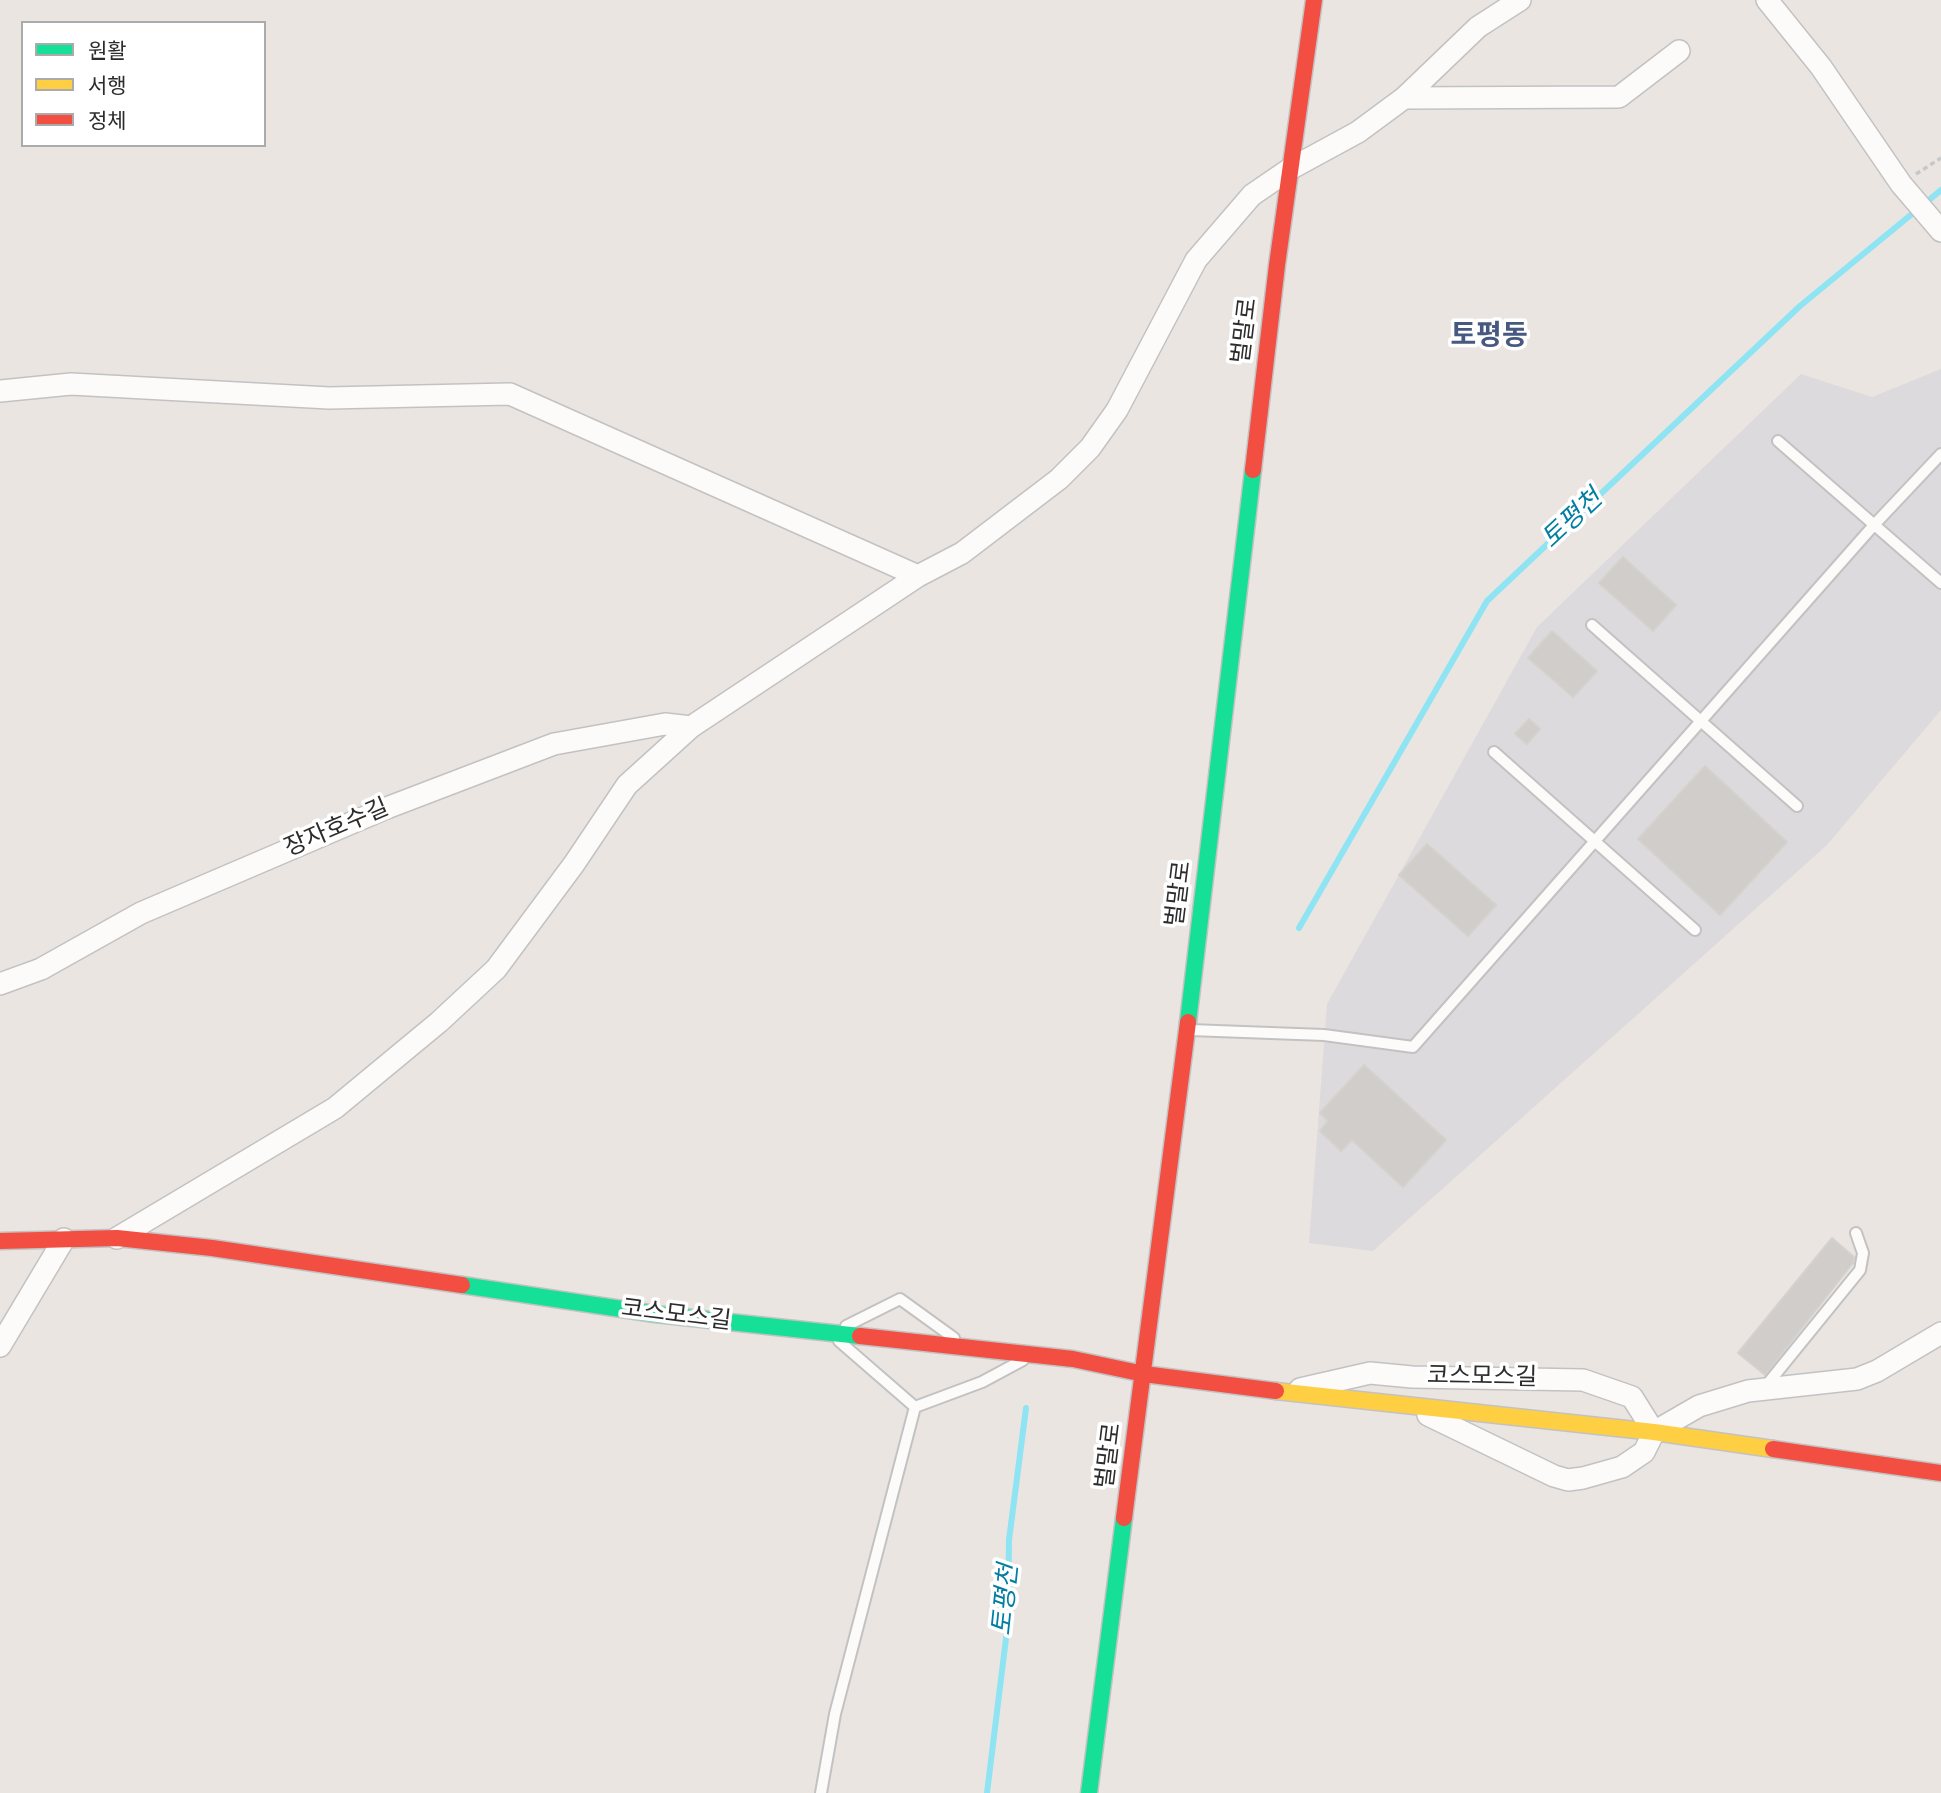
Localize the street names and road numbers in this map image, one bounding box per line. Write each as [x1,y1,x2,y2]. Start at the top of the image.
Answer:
street label: 벌말로 [1228,296,1264,366]
street label: 장자호수길 [281,794,393,864]
street label: 벌말로 [1162,859,1198,929]
street label: 코스모스길 [619,1295,733,1337]
street label: 코스모스길 [1427,1363,1537,1393]
street label: 벌말로 [1092,1421,1128,1491]

